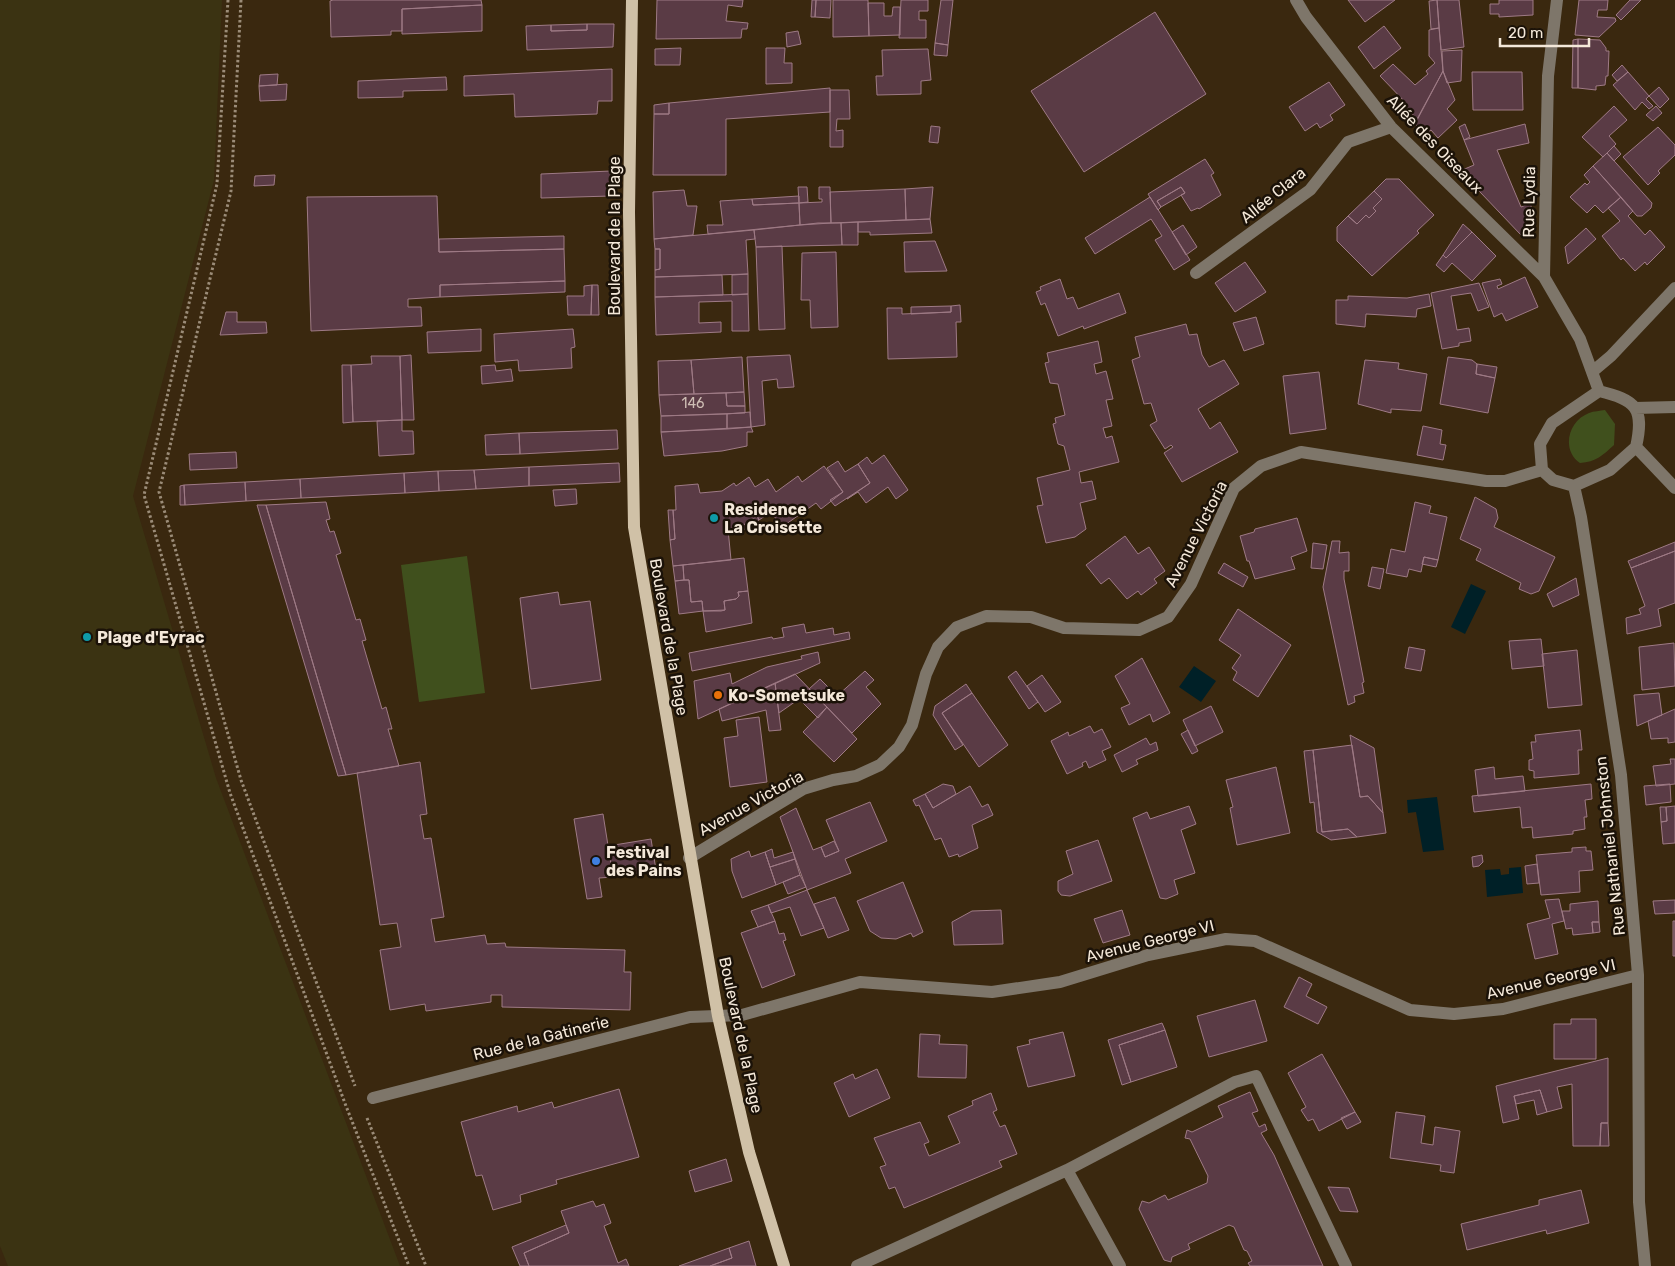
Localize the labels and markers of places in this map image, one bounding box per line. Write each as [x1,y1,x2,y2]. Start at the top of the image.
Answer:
place label: Residence La Croisette [724,500,822,537]
marker: Residence La Croisette [708,512,720,524]
place label: Plage d'Eyrac [97,628,205,647]
marker: Plage d'Eyrac [81,631,93,643]
place label: Ko-Sometsuke [728,686,845,705]
marker: Ko-Sometsuke [712,689,724,701]
place label: Festival des Pains [606,843,682,880]
marker: Festival des Pains [590,855,602,867]

